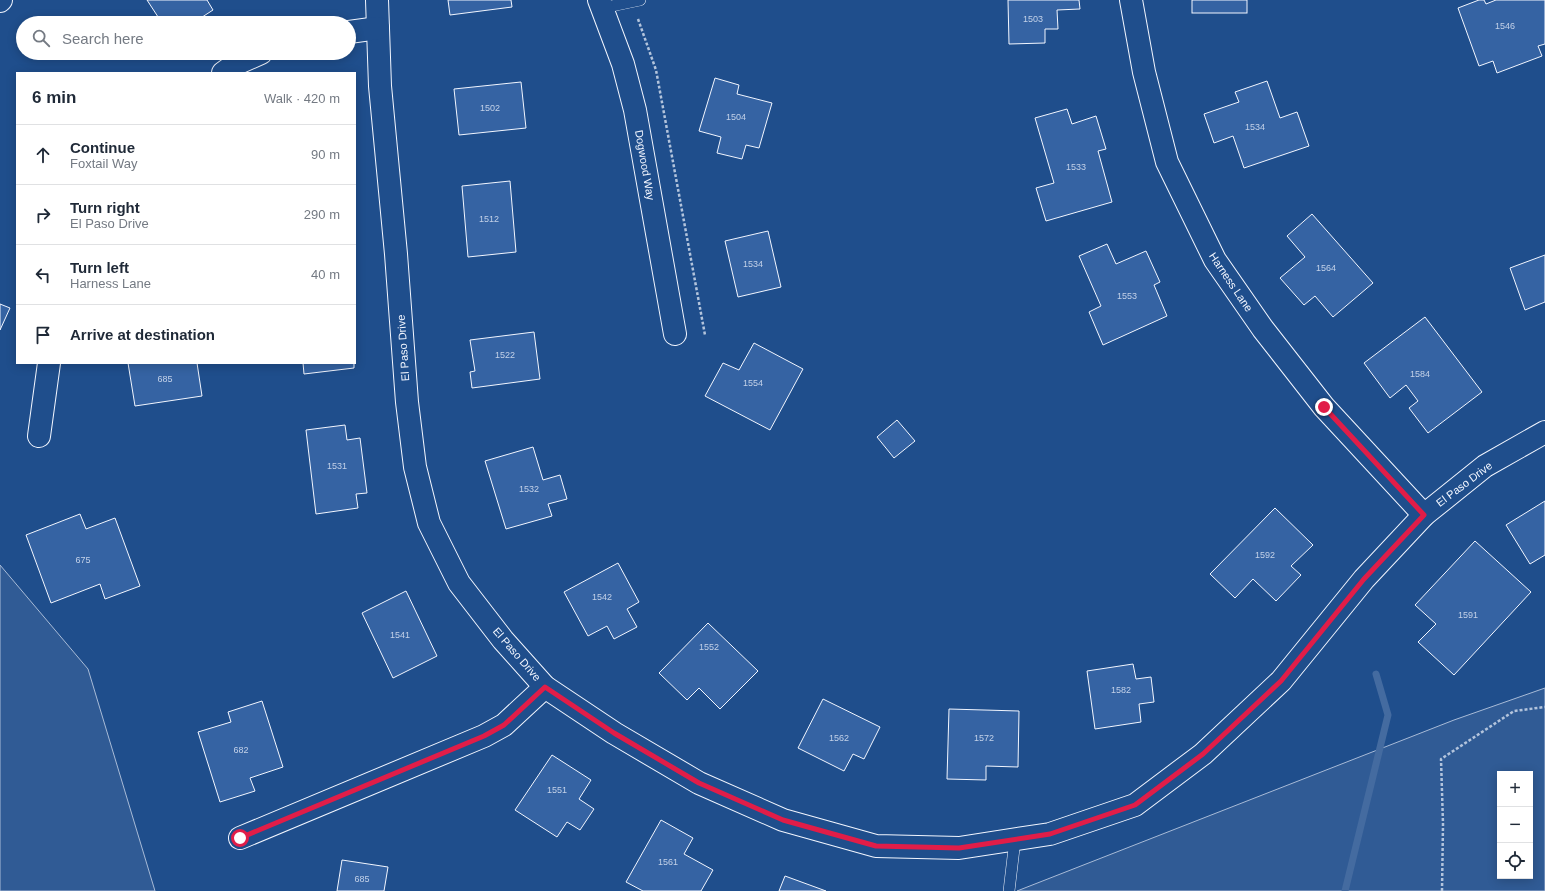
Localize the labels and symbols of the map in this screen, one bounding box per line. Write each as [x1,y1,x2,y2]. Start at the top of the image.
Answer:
house number: 1503 [1023,14,1043,24]
house number: 1546 [1495,21,1515,31]
house number: 1502 [480,103,500,113]
house number: 1504 [726,112,746,122]
house number: 1534 [1245,122,1265,132]
street label: Dogwood Way [633,129,657,202]
house number: 1533 [1066,162,1086,172]
house number: 1512 [479,214,499,224]
street label: Harness Lane [1207,250,1255,314]
house number: 1534 [743,259,763,269]
house number: 1564 [1316,263,1336,273]
house number: 1553 [1117,291,1137,301]
street label: El Paso Drive [395,314,411,382]
house number: 1522 [495,350,515,360]
house number: 1584 [1410,369,1430,379]
house number: 685 [157,374,173,384]
house number: 1554 [743,378,763,388]
route end [1315,398,1333,416]
street label: El Paso Drive [1434,459,1494,509]
house number: 1531 [327,461,347,471]
house number: 1532 [519,484,539,494]
house number: 1592 [1255,550,1275,560]
house number: 675 [75,555,91,565]
house number: 1542 [592,592,612,602]
house number: 1591 [1458,610,1478,620]
street label: El Paso Drive [491,625,543,683]
house number: 1541 [390,630,410,640]
house number: 1552 [699,642,719,652]
house number: 1582 [1111,685,1131,695]
house number: 1562 [829,733,849,743]
house number: 1572 [974,733,994,743]
house number: 682 [233,745,249,755]
house number: 1551 [547,785,567,795]
route start [231,829,249,847]
house number: 1561 [658,857,678,867]
house number: 685 [354,874,370,884]

